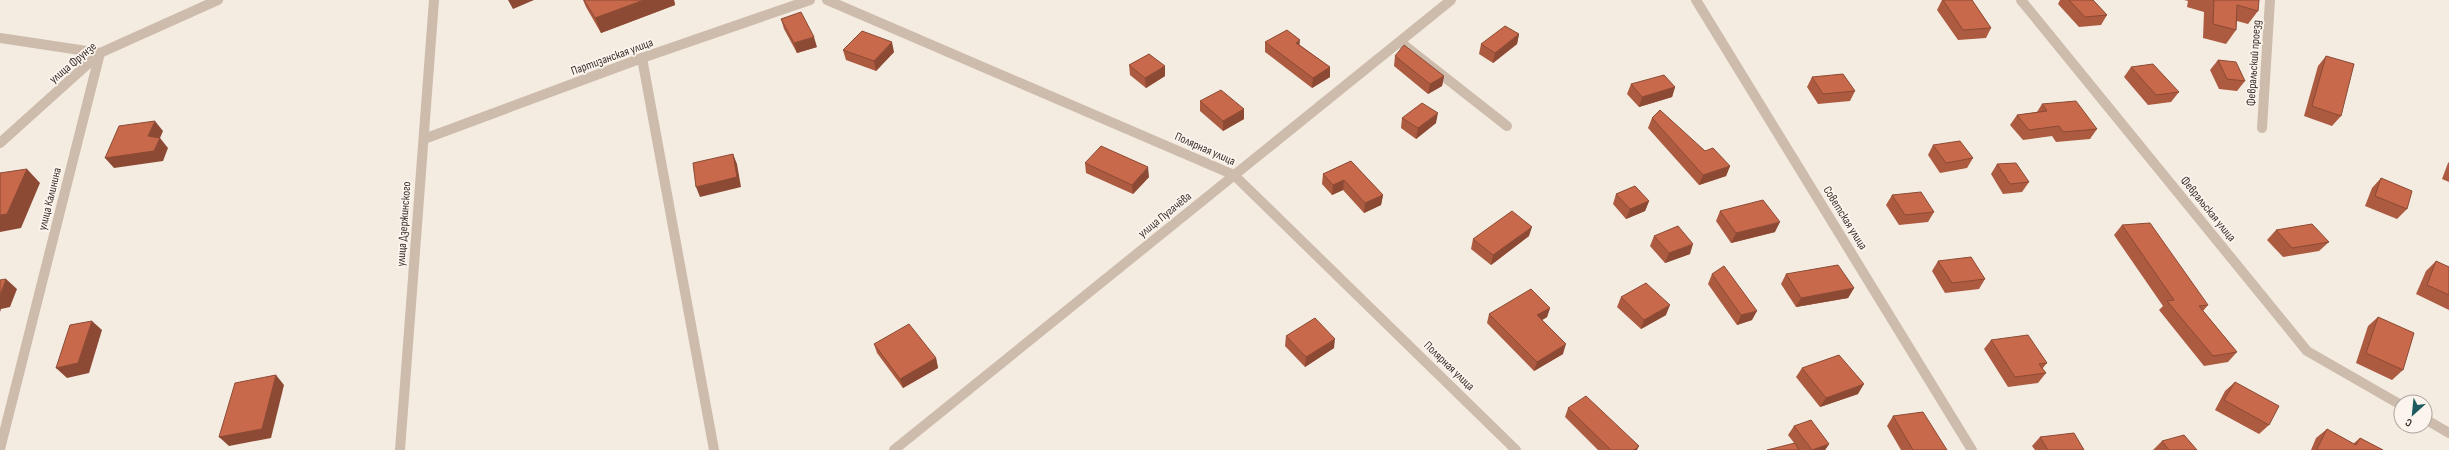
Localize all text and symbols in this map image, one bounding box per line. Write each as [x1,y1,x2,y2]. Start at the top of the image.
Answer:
street label: Февральский проезд [2244,19,2264,107]
street label: Партизанская улица [569,35,655,79]
street label: улица Фрунзе [46,39,100,87]
street label: Полярная улица [1172,129,1238,169]
street label: улица Калинина [35,166,65,232]
street label: Февральская улица [2177,173,2239,245]
street label: улица Дзержинского [394,181,414,267]
street label: Советская улица [1820,183,1871,253]
street label: улица Пугачёва [1135,189,1195,241]
street label: Полярная улица [1421,338,1478,394]
north arrow [2393,394,2433,434]
text: С [2403,415,2414,430]

